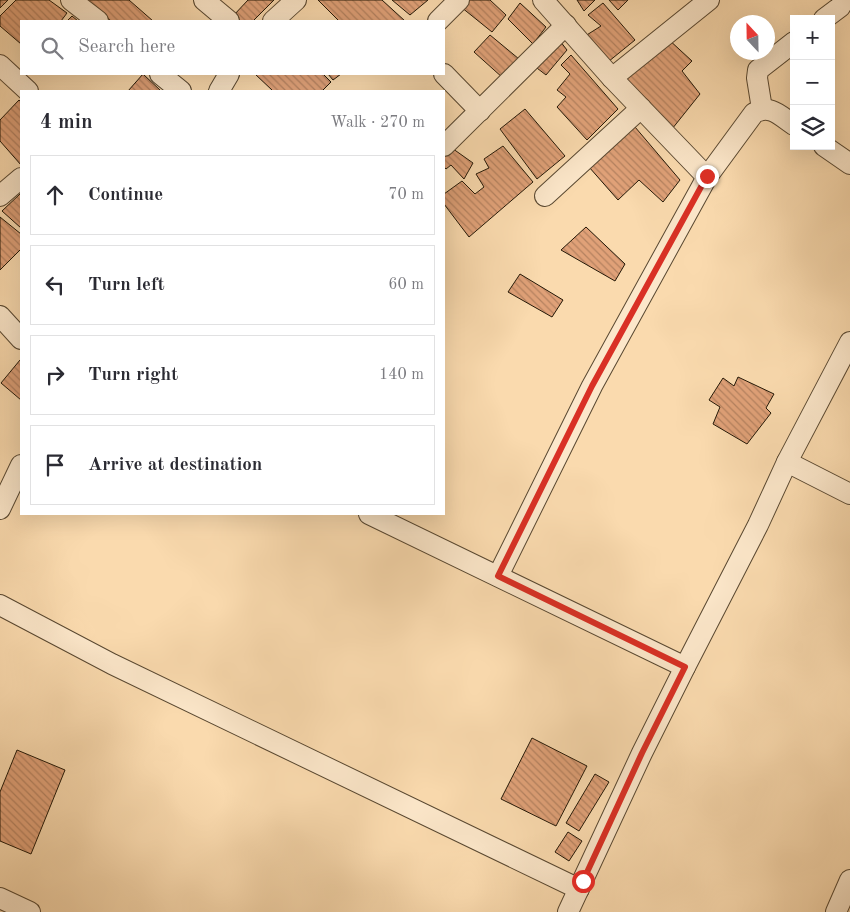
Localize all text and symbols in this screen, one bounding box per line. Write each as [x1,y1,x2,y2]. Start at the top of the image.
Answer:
north arrow [730,15,775,60]
map controls [790,15,835,150]
button: + [790,15,835,60]
search box [20,20,445,75]
icon: search [38,34,66,62]
text: Search here [78,38,175,57]
button: − [790,60,835,105]
button: layers [790,105,835,150]
text: 4 min [40,112,93,133]
text: Walk · 270 m [330,115,425,131]
route end [696,165,719,188]
icon: ahead [41,181,69,209]
text: Continue [88,186,163,205]
text: 70 m [388,187,424,203]
icon: left [41,271,69,299]
text: Turn left [88,276,165,295]
text: 60 m [388,277,424,293]
icon: right [41,361,69,389]
text: Turn right [88,366,178,385]
text: 140 m [379,367,424,383]
icon: arrive [41,451,69,479]
text: Arrive at destination [88,456,262,475]
route start [572,870,595,893]

